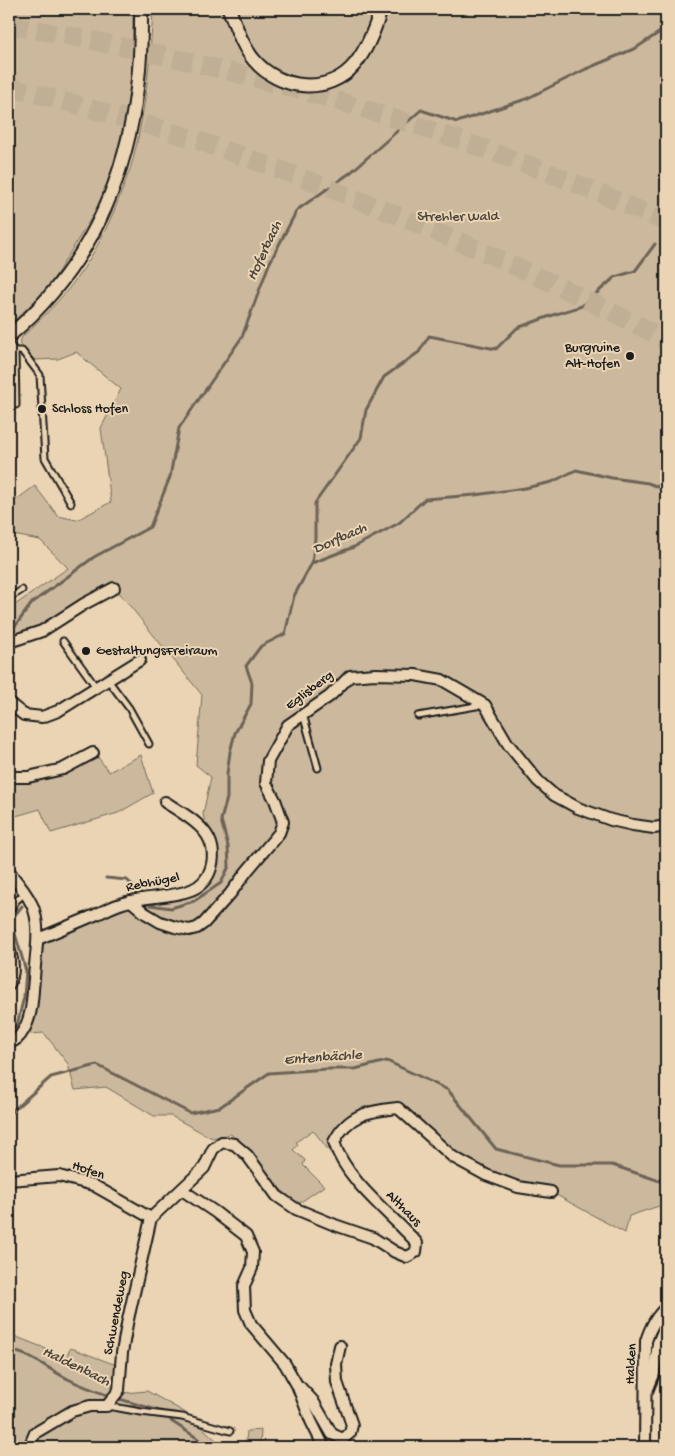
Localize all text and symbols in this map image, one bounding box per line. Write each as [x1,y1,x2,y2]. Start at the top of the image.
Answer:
park label: Strehler Wald [417,209,501,226]
water label: Hoferbach [243,218,287,284]
place label: Burgruine Alt-Hofen [564,340,621,373]
marker: Burgruine Alt-Hofen [624,350,636,362]
place label: Schloss Hofen [52,401,129,418]
marker: Schloss Hofen [36,403,48,415]
water label: Dorfbach [310,519,370,559]
place label: GestaltungsFreiraum [96,643,218,660]
marker: GestaltungsFreiraum [80,645,92,657]
street label: Eglisberg [283,667,337,714]
street label: Rebhügel [125,869,181,897]
water label: Entenbächle [284,1046,364,1070]
street label: Hofen [69,1158,107,1185]
street label: Althaus [381,1187,425,1231]
street label: Schwendeweg [101,1270,133,1356]
water label: Haldenbach [39,1343,114,1392]
street label: Halden [622,1343,642,1385]

